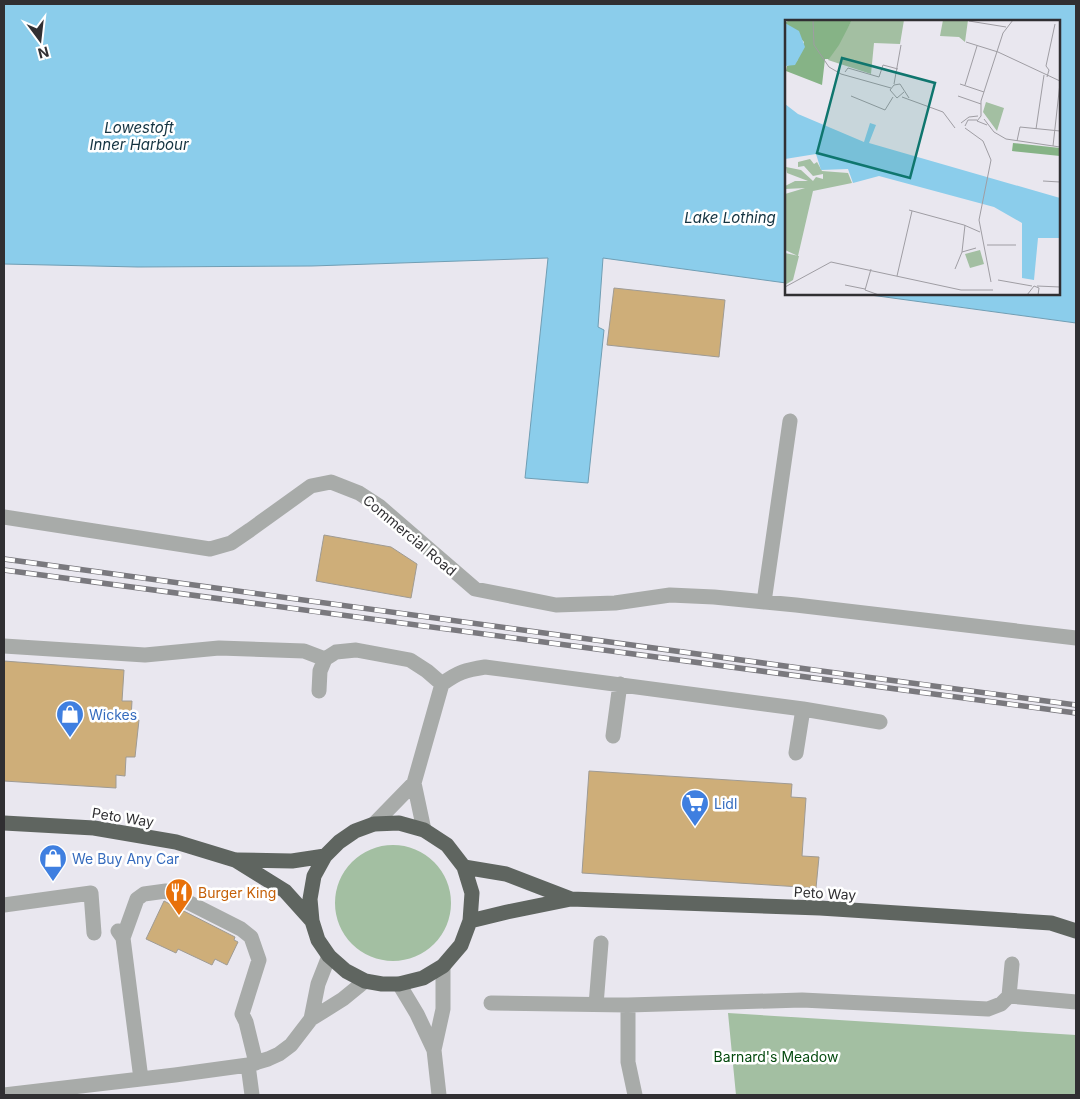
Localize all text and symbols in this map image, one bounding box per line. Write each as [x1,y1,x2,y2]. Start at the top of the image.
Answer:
north arrow [15,15,65,65]
inset map [785,20,1060,295]
text: N [36,43,51,63]
water label: Lowestoft Inner Harbour [89,118,189,154]
water label: Lake Lothing [684,208,776,227]
street label: Commercial Road [360,491,460,579]
shop icon: Wickes [55,699,85,738]
place label: Wickes [89,706,137,723]
supermarket icon: Lidl [680,788,710,827]
place label: Lidl [714,795,737,812]
street label: Peto Way [91,804,155,830]
shop icon: We Buy Any Car [38,843,68,882]
place label: We Buy Any Car [72,850,179,867]
restaurant icon: Burger King [164,877,194,916]
street label: Peto Way [793,883,857,903]
place label: Burger King [198,884,276,901]
park label: Barnard's Meadow [714,1048,838,1065]

